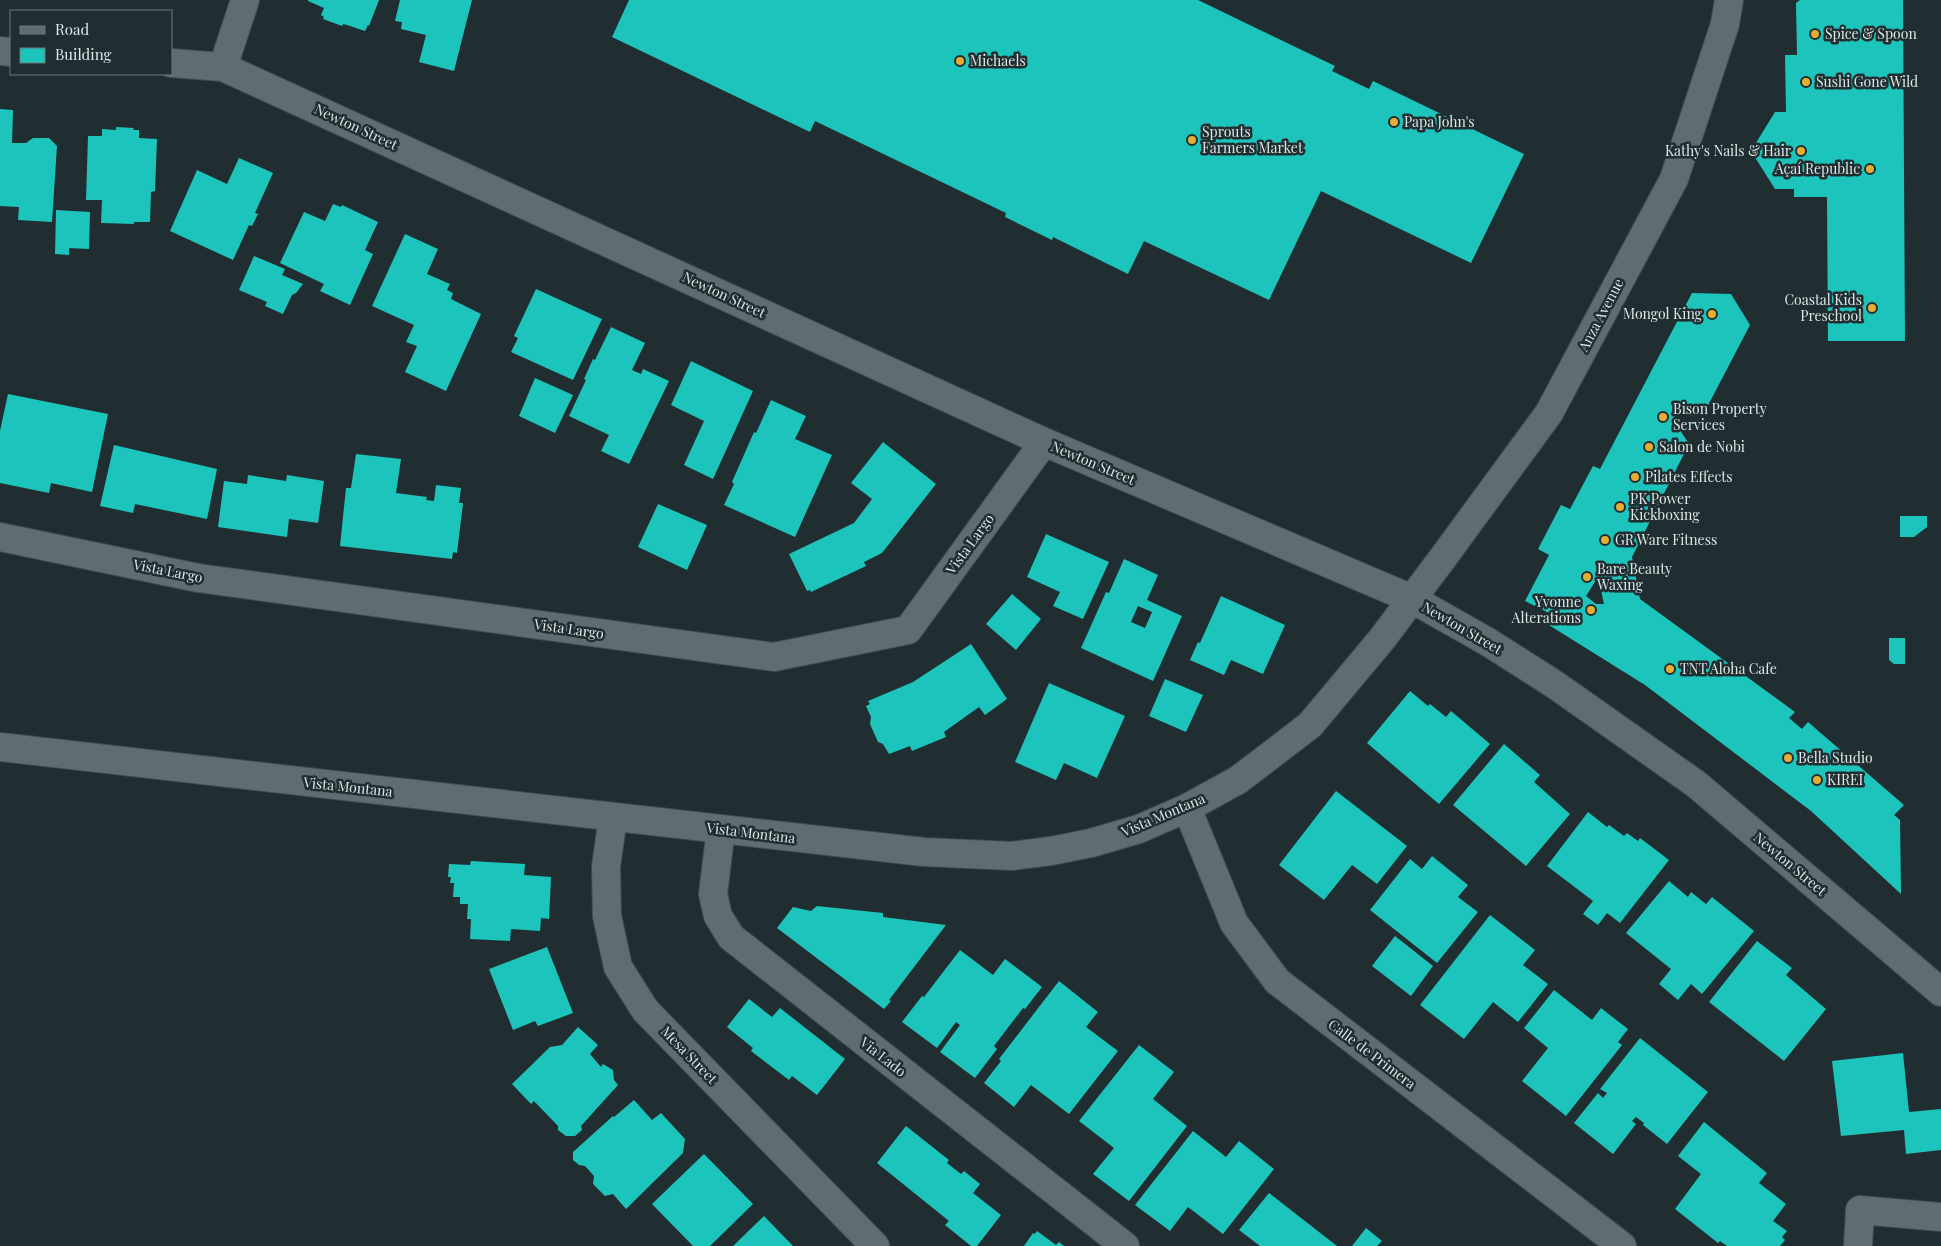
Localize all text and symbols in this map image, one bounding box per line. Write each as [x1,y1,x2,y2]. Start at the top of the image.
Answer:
legend [10,10,172,75]
text: Road [55,19,89,39]
place label: Spice & Spoon [1825,24,1917,43]
marker: Spice & Spoon [1809,28,1821,40]
text: Building [55,44,112,64]
place label: Michaels [970,51,1026,70]
marker: Michaels [954,55,966,67]
place label: Sushi Gone Wild [1816,72,1918,91]
marker: Sushi Gone Wild [1800,76,1812,88]
street label: Newton Street [312,99,402,155]
place label: Papa John's [1404,112,1475,131]
marker: Papa John's [1388,116,1400,128]
place label: Sprouts Farmers Market [1202,122,1304,157]
marker: Sprouts Farmers Market [1186,134,1198,146]
place label: Kathy's Nails & Hair [1665,141,1792,160]
marker: Kathy's Nails & Hair [1795,145,1807,157]
place label: Açaí Republic [1774,159,1860,178]
marker: Açaí Republic [1864,163,1876,175]
street label: Newton Street [680,267,770,323]
street label: Anza Avenue [1573,275,1628,355]
place label: Coastal Kids Preschool [1784,290,1862,325]
marker: Coastal Kids Preschool [1866,302,1878,314]
place label: Mongol King [1623,304,1703,323]
marker: Mongol King [1706,308,1718,320]
place label: Bison Property Services [1673,399,1767,434]
marker: Bison Property Services [1657,411,1669,423]
street label: Newton Street [1048,436,1139,489]
place label: Salon de Nobi [1659,437,1745,456]
marker: Salon de Nobi [1643,441,1655,453]
place label: Pilates Effects [1645,467,1733,486]
marker: Pilates Effects [1629,471,1641,483]
place label: PK Power Kickboxing [1630,489,1700,524]
marker: PK Power Kickboxing [1614,501,1626,513]
street label: Vista Largo [941,509,998,579]
place label: GR Ware Fitness [1615,530,1717,549]
marker: GR Ware Fitness [1599,534,1611,546]
street label: Vista Largo [131,554,205,587]
place label: Bare Beauty Waxing [1596,559,1672,594]
marker: Bare Beauty Waxing [1581,571,1593,583]
place label: Yvonne Alterations [1511,592,1581,627]
street label: Newton Street [1419,597,1507,659]
marker: Yvonne Alterations [1585,604,1597,616]
street label: Vista Largo [532,614,606,643]
place label: TNT Aloha Cafe [1680,659,1777,678]
marker: TNT Aloha Cafe [1664,663,1676,675]
place label: Bella Studio [1798,748,1873,767]
marker: Bella Studio [1782,752,1794,764]
place label: KIREI [1827,770,1864,789]
street label: Vista Montana [302,772,393,801]
marker: KIREI [1811,774,1823,786]
street label: Vista Montana [1117,788,1208,841]
street label: Vista Montana [705,818,797,847]
street label: Newton Street [1750,828,1832,900]
street label: Calle de Primera [1325,1014,1420,1093]
street label: Mesa Street [657,1022,722,1088]
street label: Via Lado [855,1032,911,1081]

